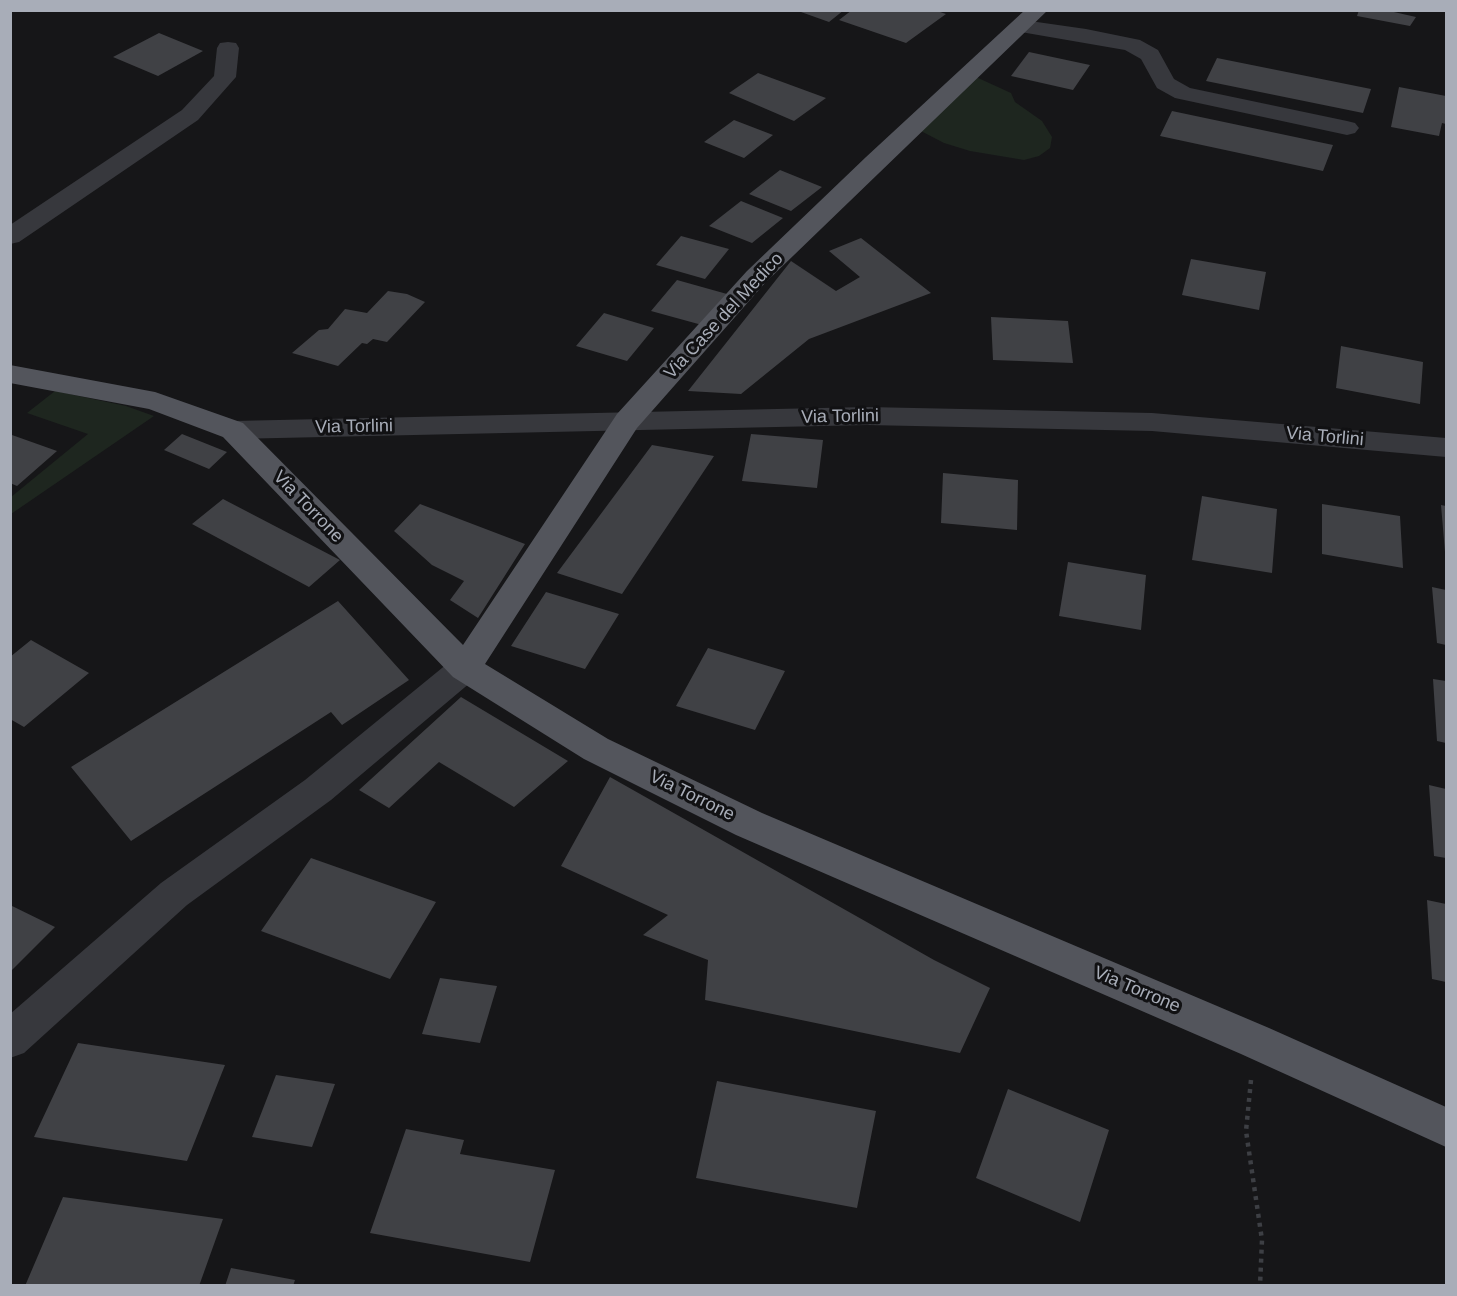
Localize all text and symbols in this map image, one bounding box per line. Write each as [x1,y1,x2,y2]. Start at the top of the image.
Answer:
street label: Via Case del Medico [660,248,788,384]
street label: Via Torlini [801,406,879,428]
street label: Via Torlini [315,416,393,438]
street label: Via Torlini [1285,423,1365,451]
street label: Via Torrone [268,467,348,547]
street label: Via Torrone [646,766,738,826]
street label: Via Torrone [1091,962,1183,1018]

